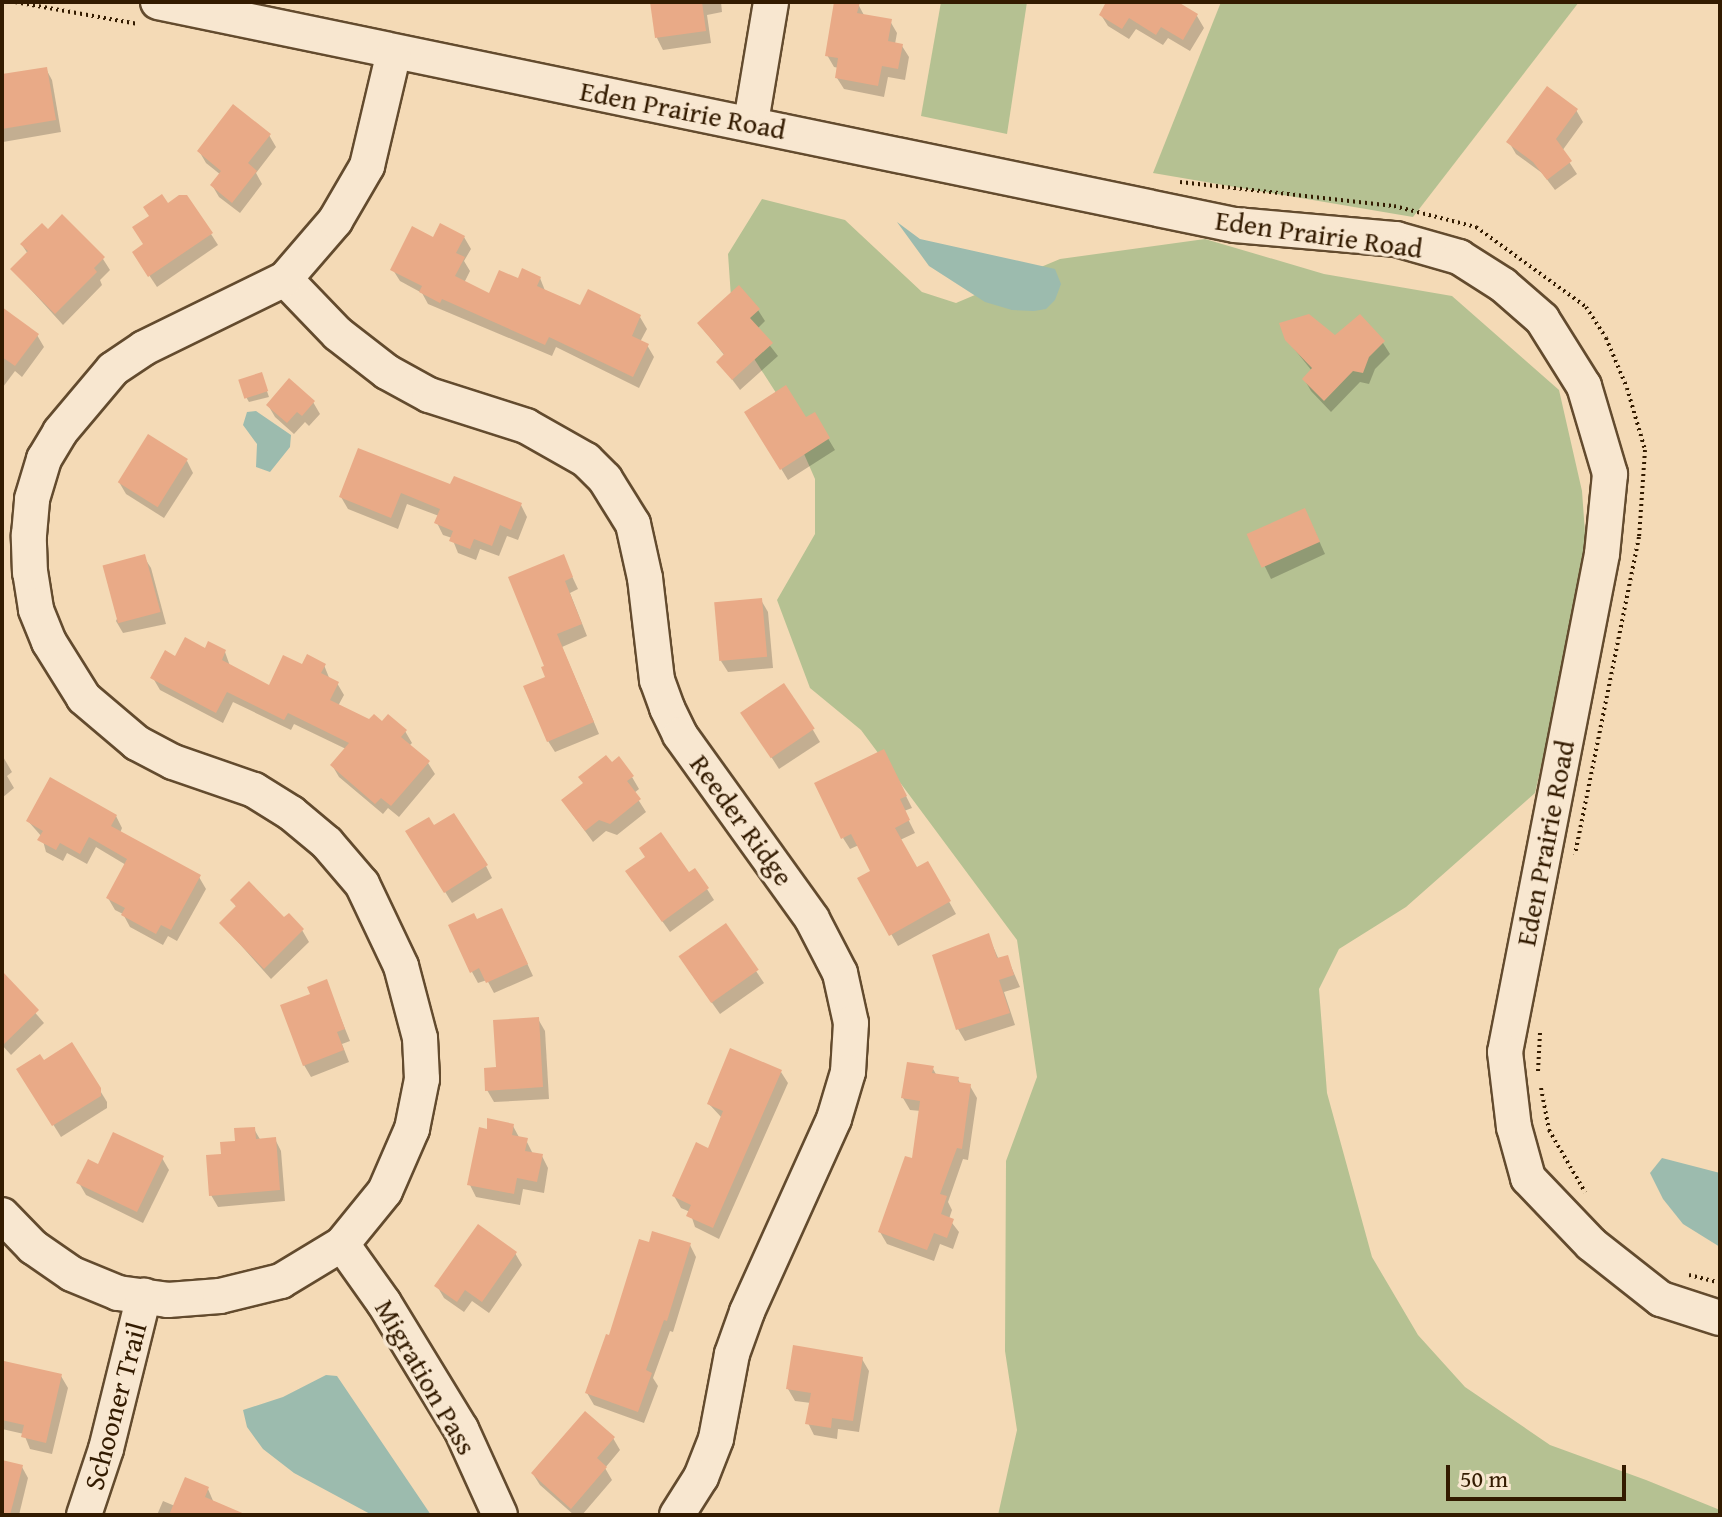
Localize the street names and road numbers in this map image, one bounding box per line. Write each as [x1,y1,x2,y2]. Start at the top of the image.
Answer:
street label: Eden Prairie Road [577,74,789,146]
street label: Eden Prairie Road [1213,203,1425,265]
street label: Eden Prairie Road [1509,737,1581,949]
street label: Reeder Ridge [683,748,801,892]
street label: Migration Pass [368,1293,484,1461]
street label: Schooner Trail [76,1318,154,1494]

